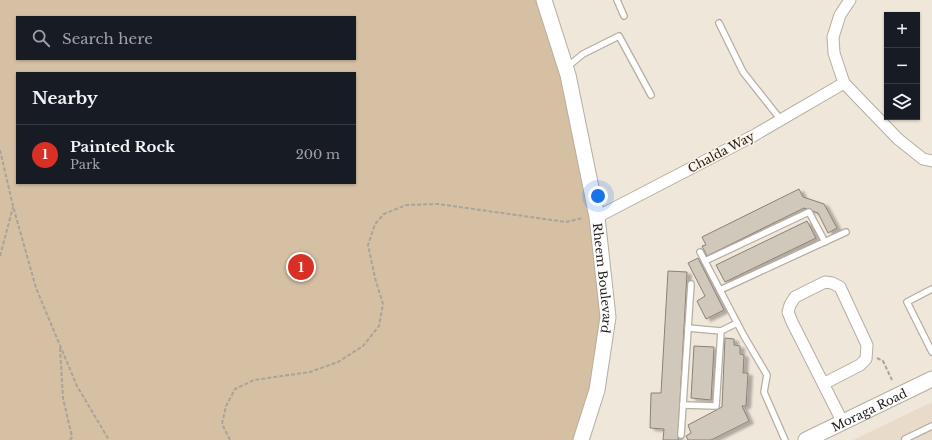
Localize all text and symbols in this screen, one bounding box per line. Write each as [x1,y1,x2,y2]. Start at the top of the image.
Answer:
map controls [884,12,920,120]
button: + [884,12,920,48]
search box [16,16,356,60]
icon: search [30,27,52,49]
text: Search here [62,29,153,48]
button: − [884,48,920,84]
button: layers [884,84,920,120]
text: Nearby [32,88,98,109]
street label: Chalda Way [685,128,757,176]
text: Painted Rock [70,137,175,156]
text: 1 [42,146,48,163]
text: 200 m [296,146,340,163]
text: Park [70,156,100,173]
your location [588,186,608,206]
street label: Rheem Boulevard [590,222,616,334]
pin: 1 [288,252,314,282]
street label: Moraga Road [829,385,909,434]

